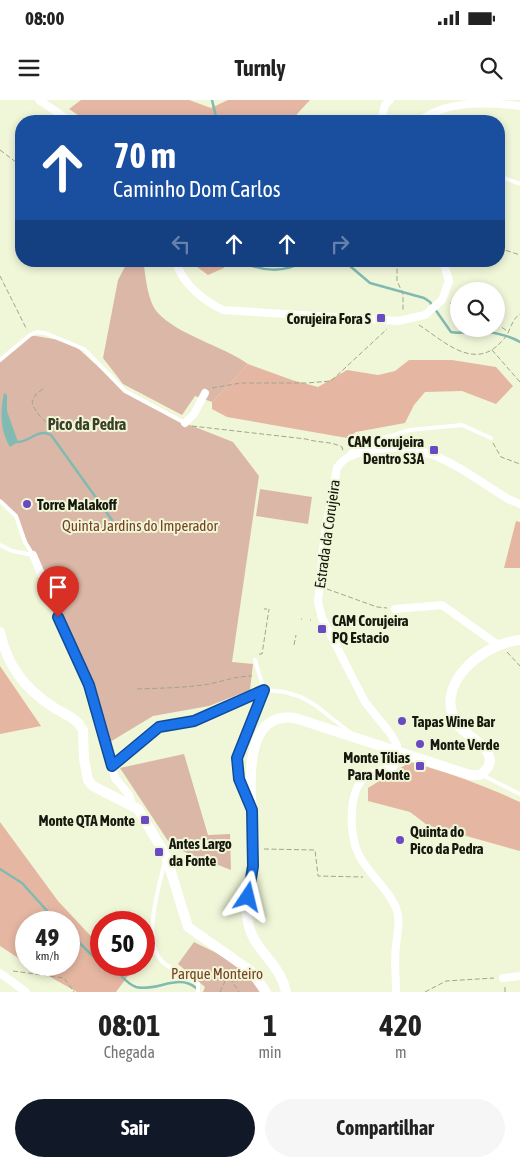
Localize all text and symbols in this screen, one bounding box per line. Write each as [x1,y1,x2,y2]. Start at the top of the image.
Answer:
text: 08:00 [25,7,64,29]
icon: menu [15,54,43,82]
icon: search [477,54,505,82]
text: Turnly [234,55,286,81]
icon: ahead [30,135,95,200]
text: 70 m [113,135,176,175]
text: Caminho Dom Carlos [113,176,281,202]
icon: left [167,230,195,258]
icon: ahead [220,230,248,258]
icon: ahead [273,230,301,258]
icon: right [326,230,354,258]
map controls [450,282,505,337]
button: search [450,282,505,337]
place label: Corujeira Fora S [286,310,372,327]
marker: Corujeira Fora S [375,312,387,324]
district label: Pico da Pedra [48,415,126,433]
place label: CAM Corujeira Dentro S3A [348,433,425,467]
marker: CAM Corujeira Dentro S3A [428,444,440,456]
street label: Estrada da Corujeira [311,478,343,589]
place label: Torre Malakoff [37,496,118,513]
marker: Torre Malakoff [21,498,33,510]
park label: Quinta Jardins do Imperador [62,517,219,534]
pin [37,566,79,617]
icon: arrive [44,573,72,601]
place label: CAM Corujeira PQ Estacio [332,612,409,646]
marker: CAM Corujeira PQ Estacio [316,623,328,635]
place label: Tapas Wine Bar [412,713,495,730]
marker: Tapas Wine Bar [396,715,408,727]
place label: Monte Verde [430,736,500,753]
marker: Monte Verde [414,738,426,750]
place label: Monte Tílias Para Monte [343,749,411,783]
marker: Monte Tílias Para Monte [414,760,426,772]
place label: Monte QTA Monte [38,812,135,829]
marker: Monte QTA Monte [139,814,151,826]
place label: Quinta do Pico da Pedra [410,823,484,857]
marker: Quinta do Pico da Pedra [394,834,406,846]
place label: Antes Largo da Fonte [168,835,232,869]
marker: Antes Largo da Fonte [153,846,165,858]
position arrow [221,870,273,922]
speed limit sign: 50 [90,911,155,976]
text: 49 [36,923,59,951]
text: km/h [36,949,59,963]
park label: Parque Monteiro [171,965,263,982]
text: 08:01 [98,1008,160,1042]
text: 1 [263,1008,277,1042]
text: 420 [380,1008,422,1042]
text: Chegada [104,1043,155,1061]
text: min [259,1043,282,1061]
text: m [395,1043,407,1061]
button: Sair [15,1099,255,1157]
button: Compartilhar [265,1099,505,1157]

